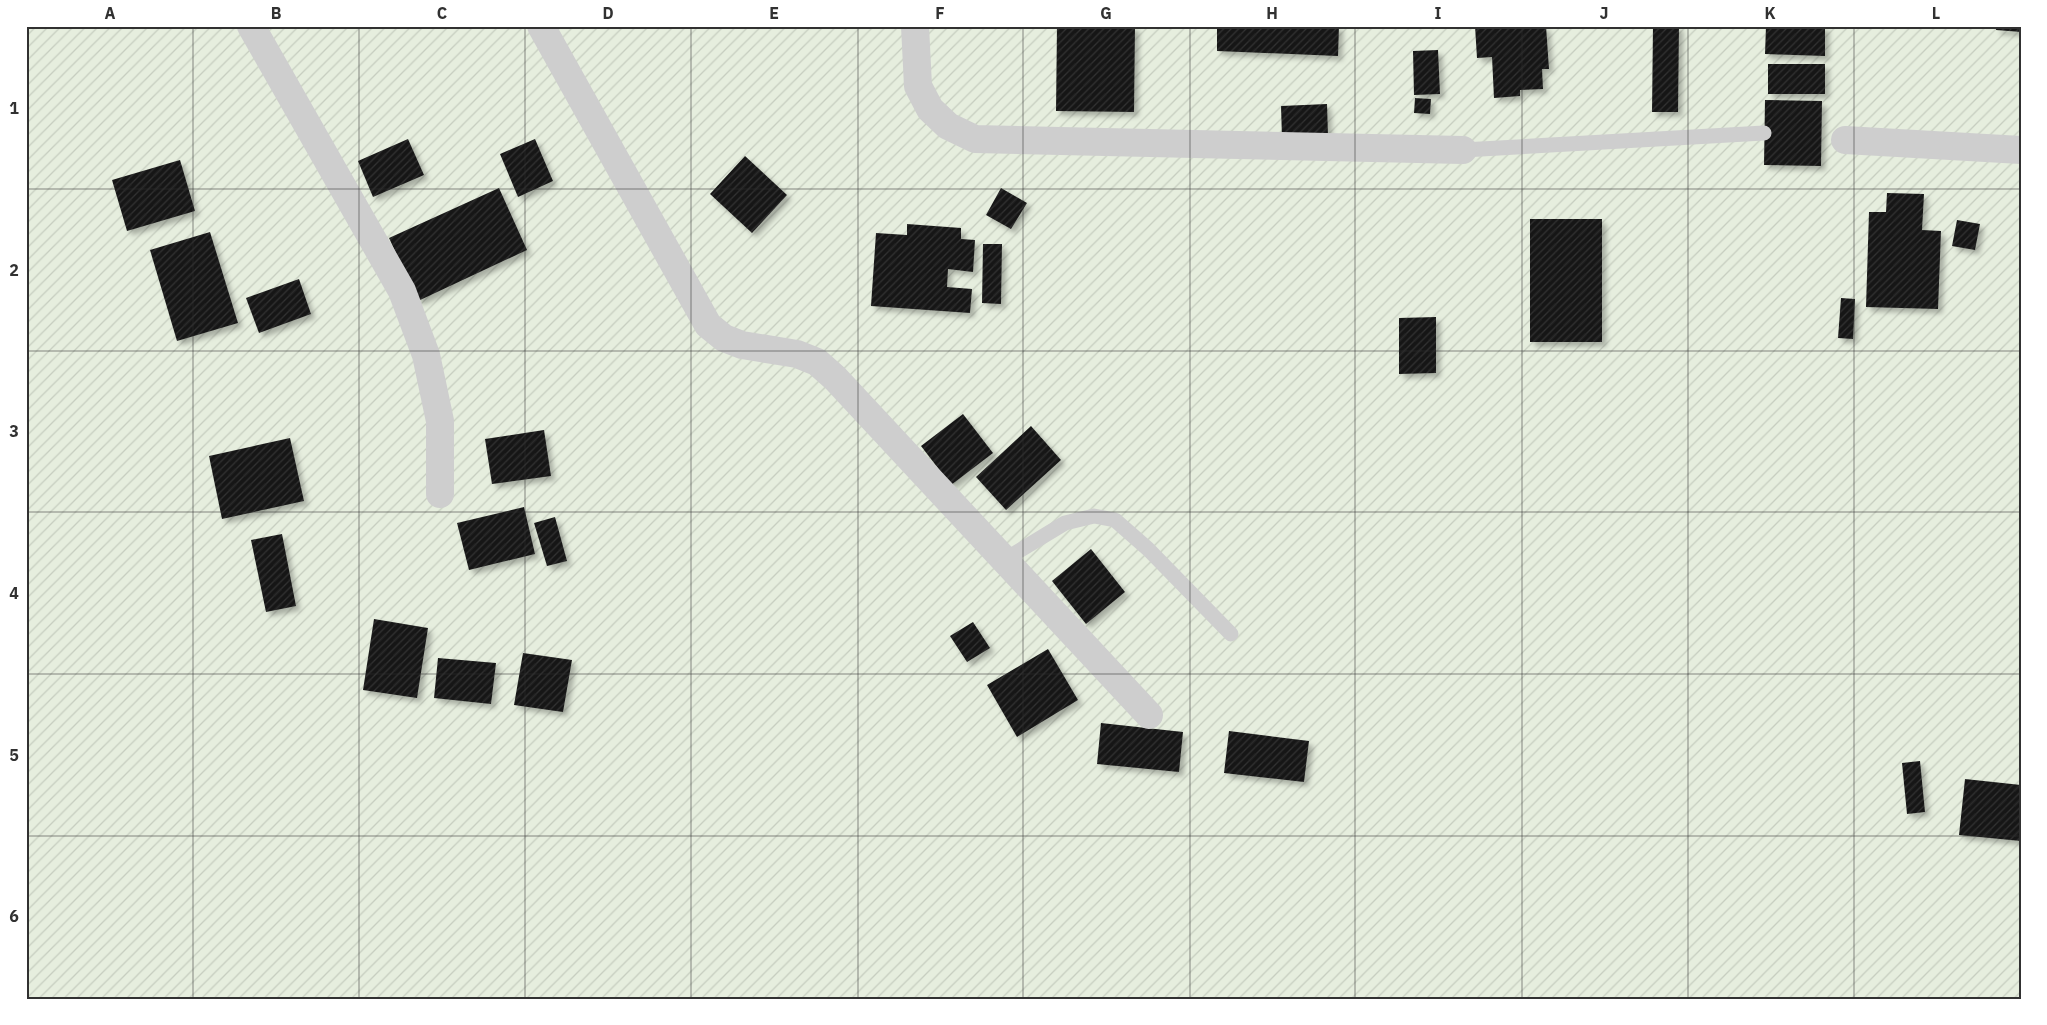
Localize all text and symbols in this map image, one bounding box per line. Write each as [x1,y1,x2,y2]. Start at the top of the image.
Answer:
text: A [105,3,116,23]
text: B [271,3,282,23]
text: C [437,3,447,23]
text: D [602,3,614,23]
text: E [769,3,779,23]
text: F [935,3,945,23]
text: G [1100,3,1112,23]
text: H [1266,3,1278,23]
text: I [1435,3,1442,23]
text: J [1600,3,1608,23]
text: K [1764,3,1776,23]
text: L [1932,3,1940,23]
text: 1 [9,98,19,118]
text: 2 [9,260,19,280]
text: 3 [9,421,19,441]
text: 4 [9,583,19,603]
text: 5 [9,745,19,765]
text: 6 [9,906,19,926]

